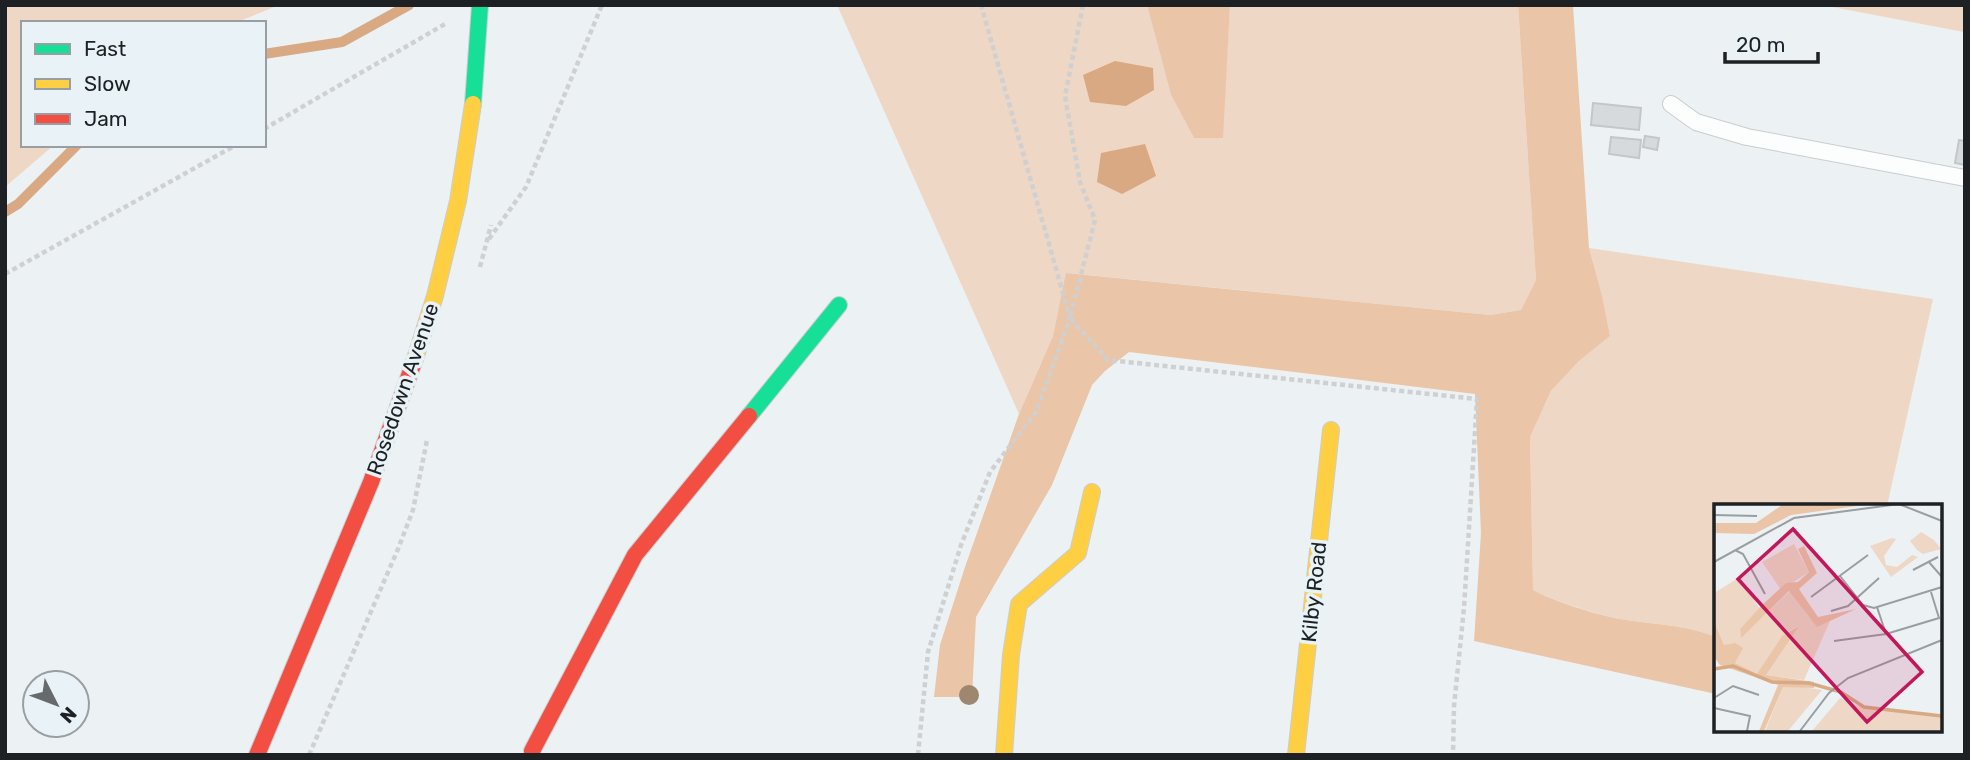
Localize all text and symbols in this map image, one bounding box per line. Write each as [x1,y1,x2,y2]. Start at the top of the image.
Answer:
legend [21,21,266,147]
scale bar [1725,21,1818,65]
text: 20 m [1736,32,1785,57]
text: Fast [84,36,126,61]
text: Slow [84,71,131,96]
text: Jam [84,106,128,131]
street label: Rosedown Avenue [361,300,444,478]
inset map [1714,504,1942,732]
street label: Kilby Road [1296,540,1331,643]
north arrow [21,669,91,739]
text: N [55,702,81,728]

